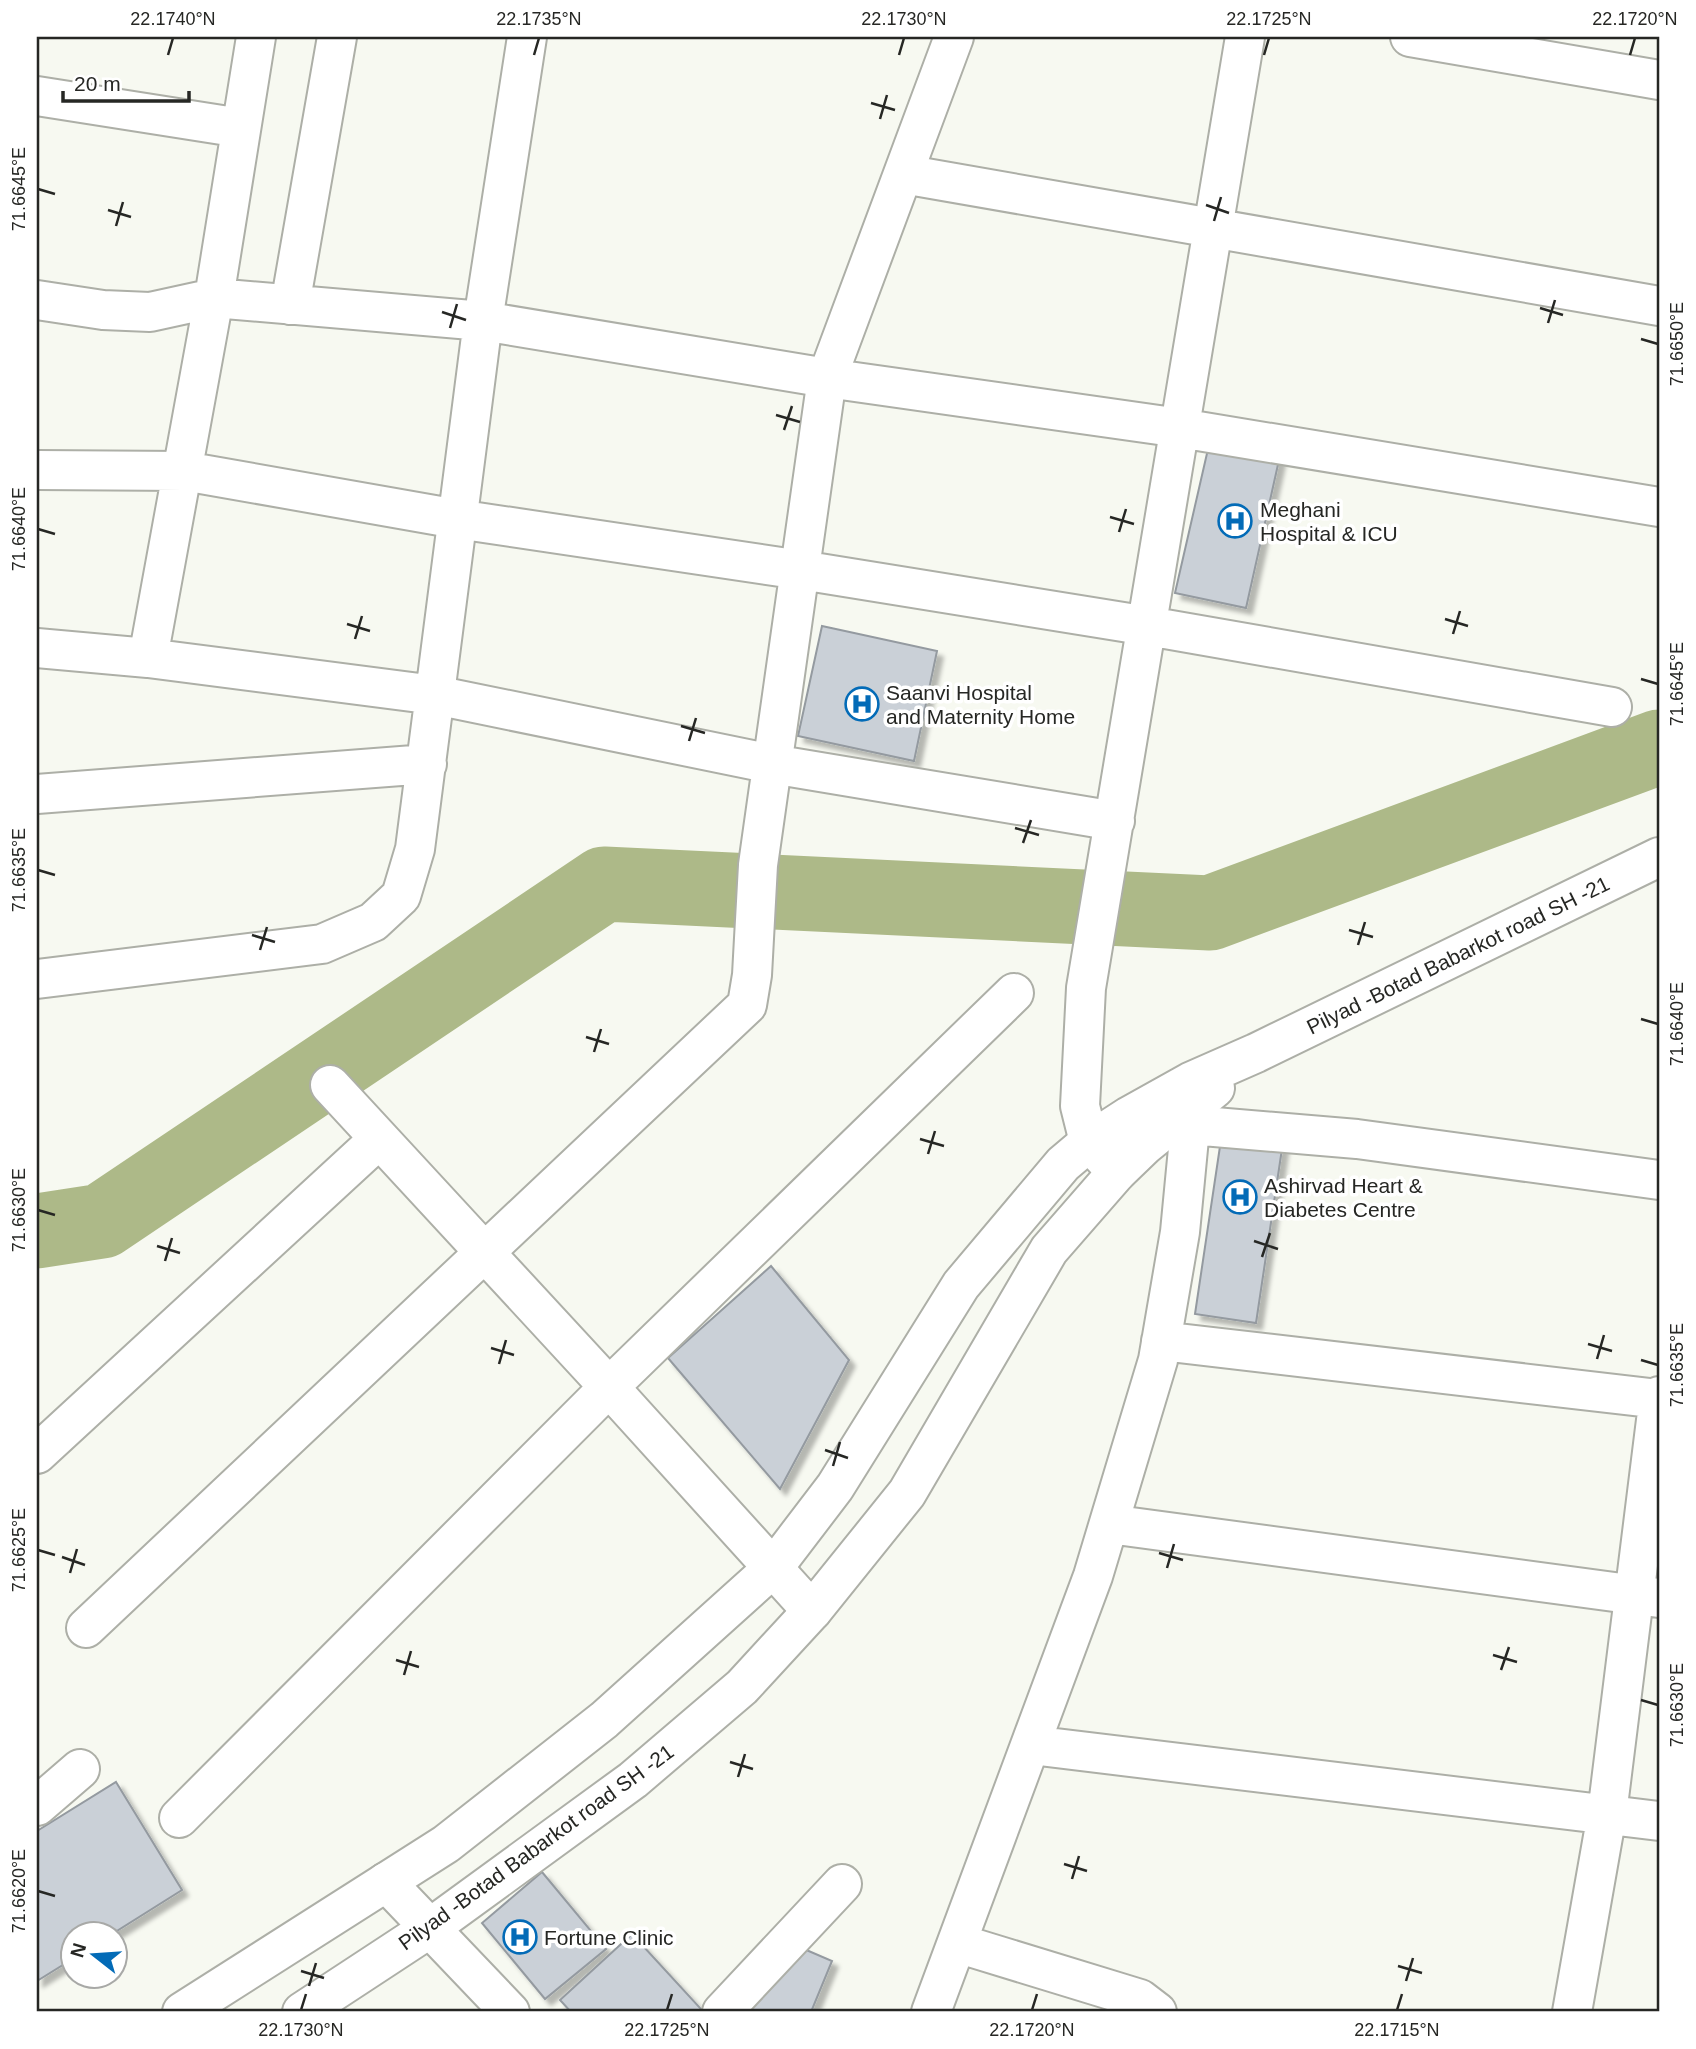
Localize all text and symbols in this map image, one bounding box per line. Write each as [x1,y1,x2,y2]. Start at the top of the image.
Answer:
text: 22.1740°N [130,9,216,29]
text: 22.1735°N [496,9,582,29]
text: 22.1730°N [861,9,947,29]
text: 22.1725°N [1226,9,1312,29]
text: 22.1720°N [1592,9,1678,29]
scale bar [63,60,189,104]
text: 20 m [74,72,121,95]
text: 71.6645°E [9,147,29,231]
text: 71.6650°E [1667,302,1687,386]
text: 71.6640°E [9,487,29,571]
place label: Meghani Hospital & ICU [1260,498,1398,545]
hospital icon: Meghani Hospital & ICU [1216,502,1254,540]
text: 71.6645°E [1667,642,1687,726]
place label: Saanvi Hospital and Maternity Home [886,681,1075,728]
hospital icon: Saanvi Hospital and Maternity Home [843,685,881,723]
text: 71.6635°E [9,828,29,912]
street label: Pilyad -Botad Babarkot road SH -21 [1303,871,1613,1039]
text: 71.6640°E [1667,982,1687,1066]
text: 71.6630°E [9,1168,29,1252]
place label: Ashirvad Heart & Diabetes Centre [1264,1174,1423,1221]
hospital icon: Ashirvad Heart & Diabetes Centre [1221,1178,1259,1216]
text: 71.6635°E [1667,1323,1687,1407]
text: 71.6625°E [9,1508,29,1592]
text: 71.6630°E [1667,1663,1687,1747]
street label: Pilyad -Botad Babarkot road SH -21 [394,1740,678,1954]
text: 71.6620°E [9,1849,29,1933]
hospital icon: Fortune Clinic [501,1918,539,1956]
north arrow [60,1920,130,1990]
place label: Fortune Clinic [544,1926,674,1949]
text: N [66,1941,90,1960]
text: 22.1730°N [258,2020,344,2040]
text: 22.1725°N [624,2020,710,2040]
text: 22.1720°N [989,2020,1075,2040]
text: 22.1715°N [1354,2020,1440,2040]

